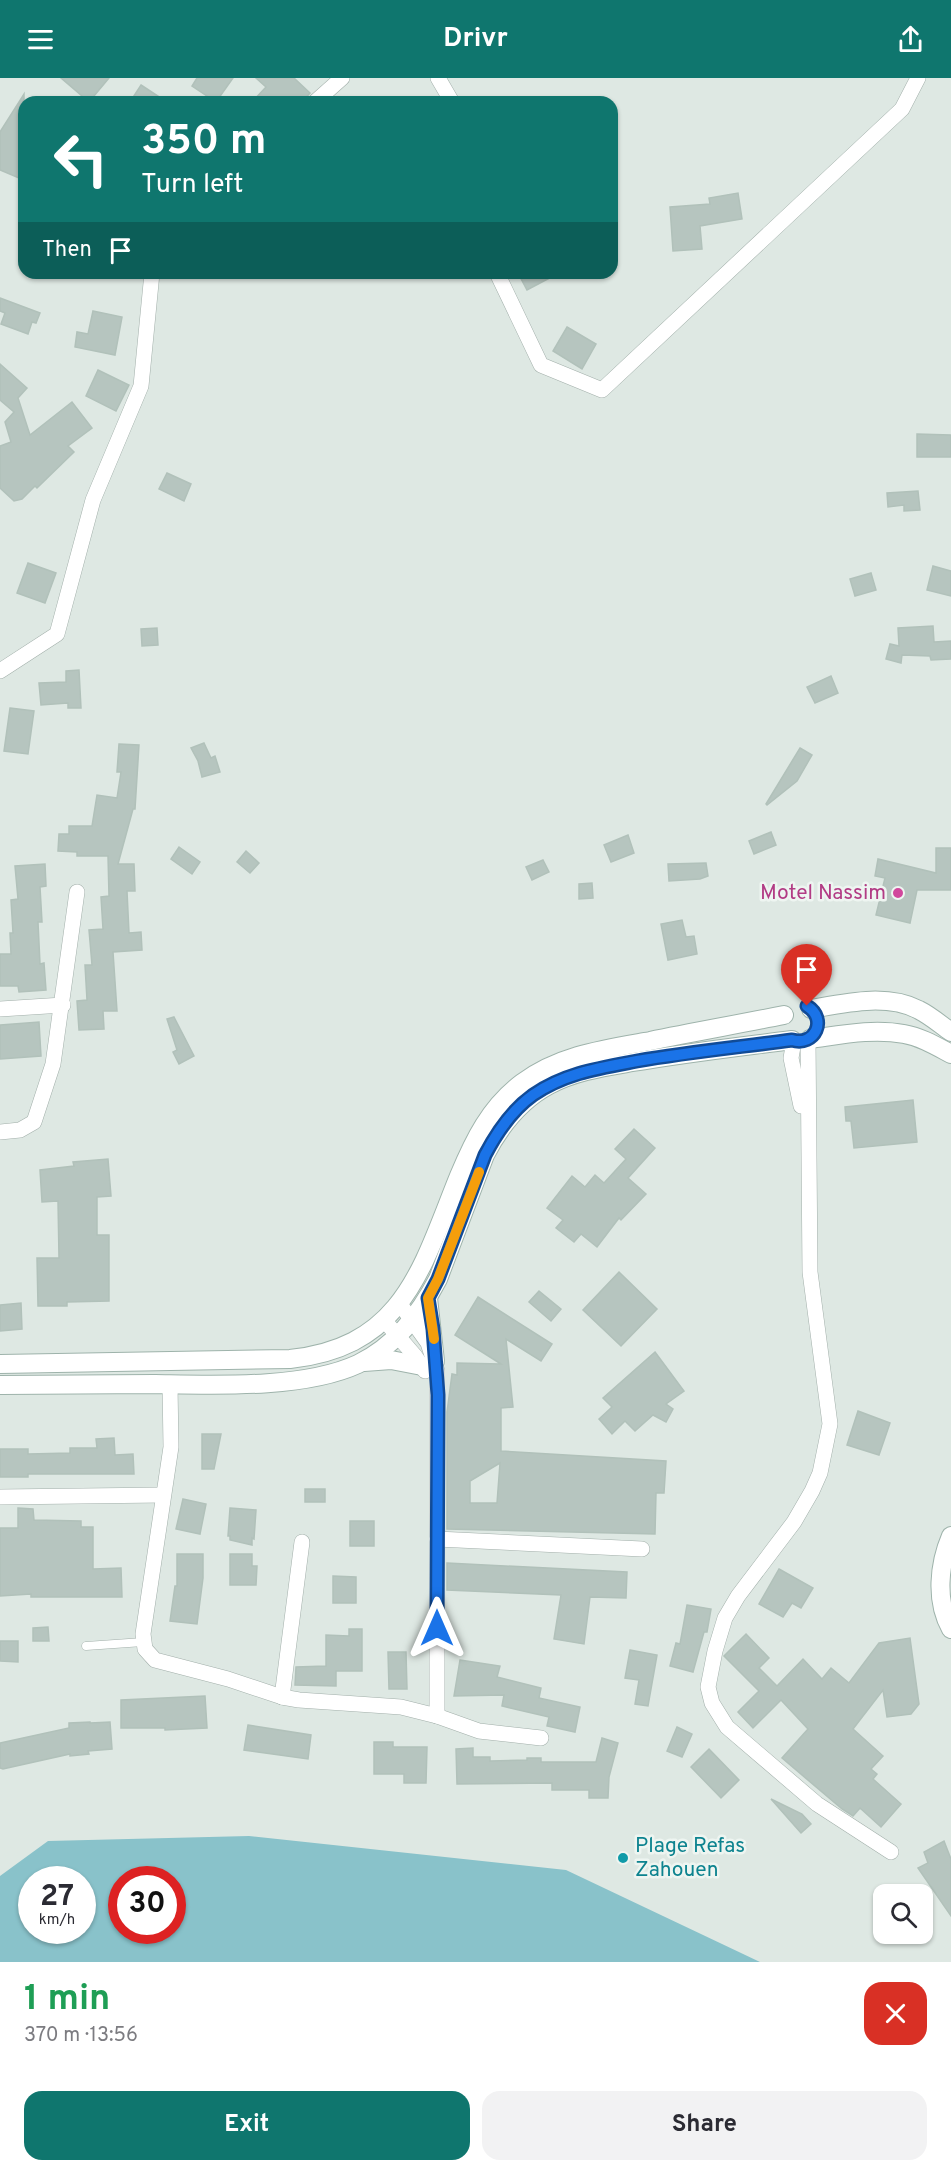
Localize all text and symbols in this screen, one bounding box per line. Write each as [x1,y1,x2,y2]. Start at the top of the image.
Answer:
text: Drivr [443,22,508,56]
icon: menu [24,23,57,56]
icon: share [894,23,927,56]
text: 350 m [141,116,267,169]
icon: left [42,120,120,198]
text: Turn left [141,168,243,202]
icon: arrive [104,234,137,267]
text: Then [42,237,92,264]
place label: Motel Nassim [760,880,886,907]
marker: Motel Nassim [891,886,905,900]
pin [781,944,832,1006]
icon: arrive [790,953,823,986]
position arrow [405,1596,469,1660]
place label: Plage Refas Zahouen [635,1833,745,1884]
marker: Plage Refas Zahouen [616,1851,630,1865]
speed limit sign: 30 [108,1866,186,1944]
text: 27 [40,1879,74,1916]
map controls [873,1884,933,1944]
button: search [873,1884,933,1944]
text: km/h [39,1911,75,1930]
text: 1 min [24,1977,110,2023]
button: close [864,1982,927,2045]
text: 370 m · 13:56 [24,2023,138,2049]
button: Exit [24,2091,470,2160]
button: Share [482,2091,927,2160]

